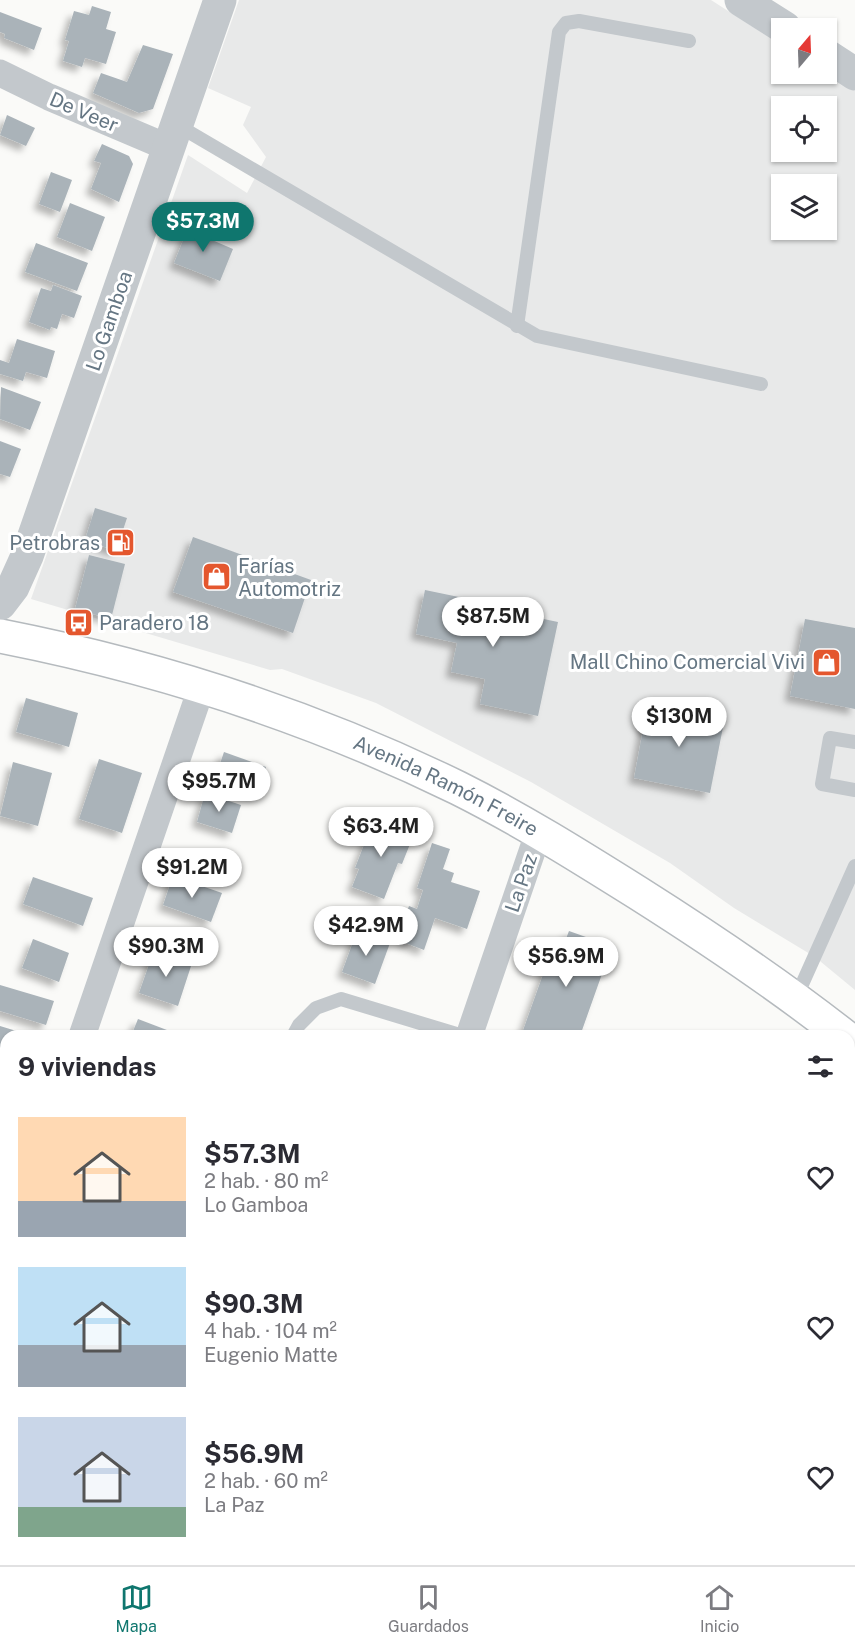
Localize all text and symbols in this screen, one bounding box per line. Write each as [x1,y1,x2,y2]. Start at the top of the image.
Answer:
north arrow [771,18,837,84]
map controls [771,18,837,240]
street label: De Veer [46,87,122,137]
button: locate [771,96,837,162]
button: layers [771,174,837,240]
pin: $57.3M [154,202,252,253]
text: $57.3M [166,209,240,233]
street label: Lo Gamboa [81,268,137,374]
fuel station icon: Petrobras [105,527,137,559]
place label: Petrobras [9,531,100,555]
place label: Farías Automotriz [238,554,341,601]
shop icon: Farías Automotriz [201,561,233,593]
pin: $87.5M [444,597,542,648]
text: $87.5M [456,604,530,628]
bus stop icon: Paradero 18 [62,607,94,639]
place label: Paradero 18 [99,611,209,635]
shop icon: Mall Chino Comercial Vivi [810,646,842,678]
place label: Mall Chino Comercial Vivi [570,650,805,674]
pin: $130M [637,697,721,748]
text: $130M [646,704,712,728]
street label: Avenida Ramón Freire [350,730,543,841]
pin: $95.7M [170,762,268,813]
text: $95.7M [182,769,256,793]
pin: $63.4M [332,807,430,858]
text: $63.4M [343,814,419,838]
pin: $91.2M [143,848,241,899]
street label: La Paz [500,851,542,915]
text: $91.2M [156,855,228,879]
pin: $42.9M [317,906,415,957]
text: $42.9M [328,913,404,937]
pin: $90.3M [117,927,215,978]
text: $90.3M [128,934,204,958]
pin: $56.9M [517,937,615,988]
text: $56.9M [527,944,605,968]
icon: filters [804,1050,837,1083]
text: 9 viviendas [18,1051,156,1082]
text: $57.3M [204,1138,301,1169]
icon: home [66,1141,138,1213]
icon: heart [804,1161,837,1194]
text: 2 hab. · 80 m² [204,1169,328,1193]
text: Lo Gamboa [204,1193,308,1217]
text: $90.3M [204,1288,304,1319]
icon: home [66,1291,138,1363]
icon: heart [804,1311,837,1344]
text: 4 hab. · 104 m² [204,1319,337,1343]
text: Eugenio Matte [204,1343,338,1367]
text: $56.9M [204,1438,304,1469]
icon: home [66,1441,138,1513]
icon: heart [804,1461,837,1494]
text: 2 hab. · 60 m² [204,1469,328,1493]
text: La Paz [204,1493,264,1517]
tab: Mapa [116,1581,157,1636]
tab: Guardados [388,1581,469,1636]
tab: Inicio [700,1581,739,1636]

